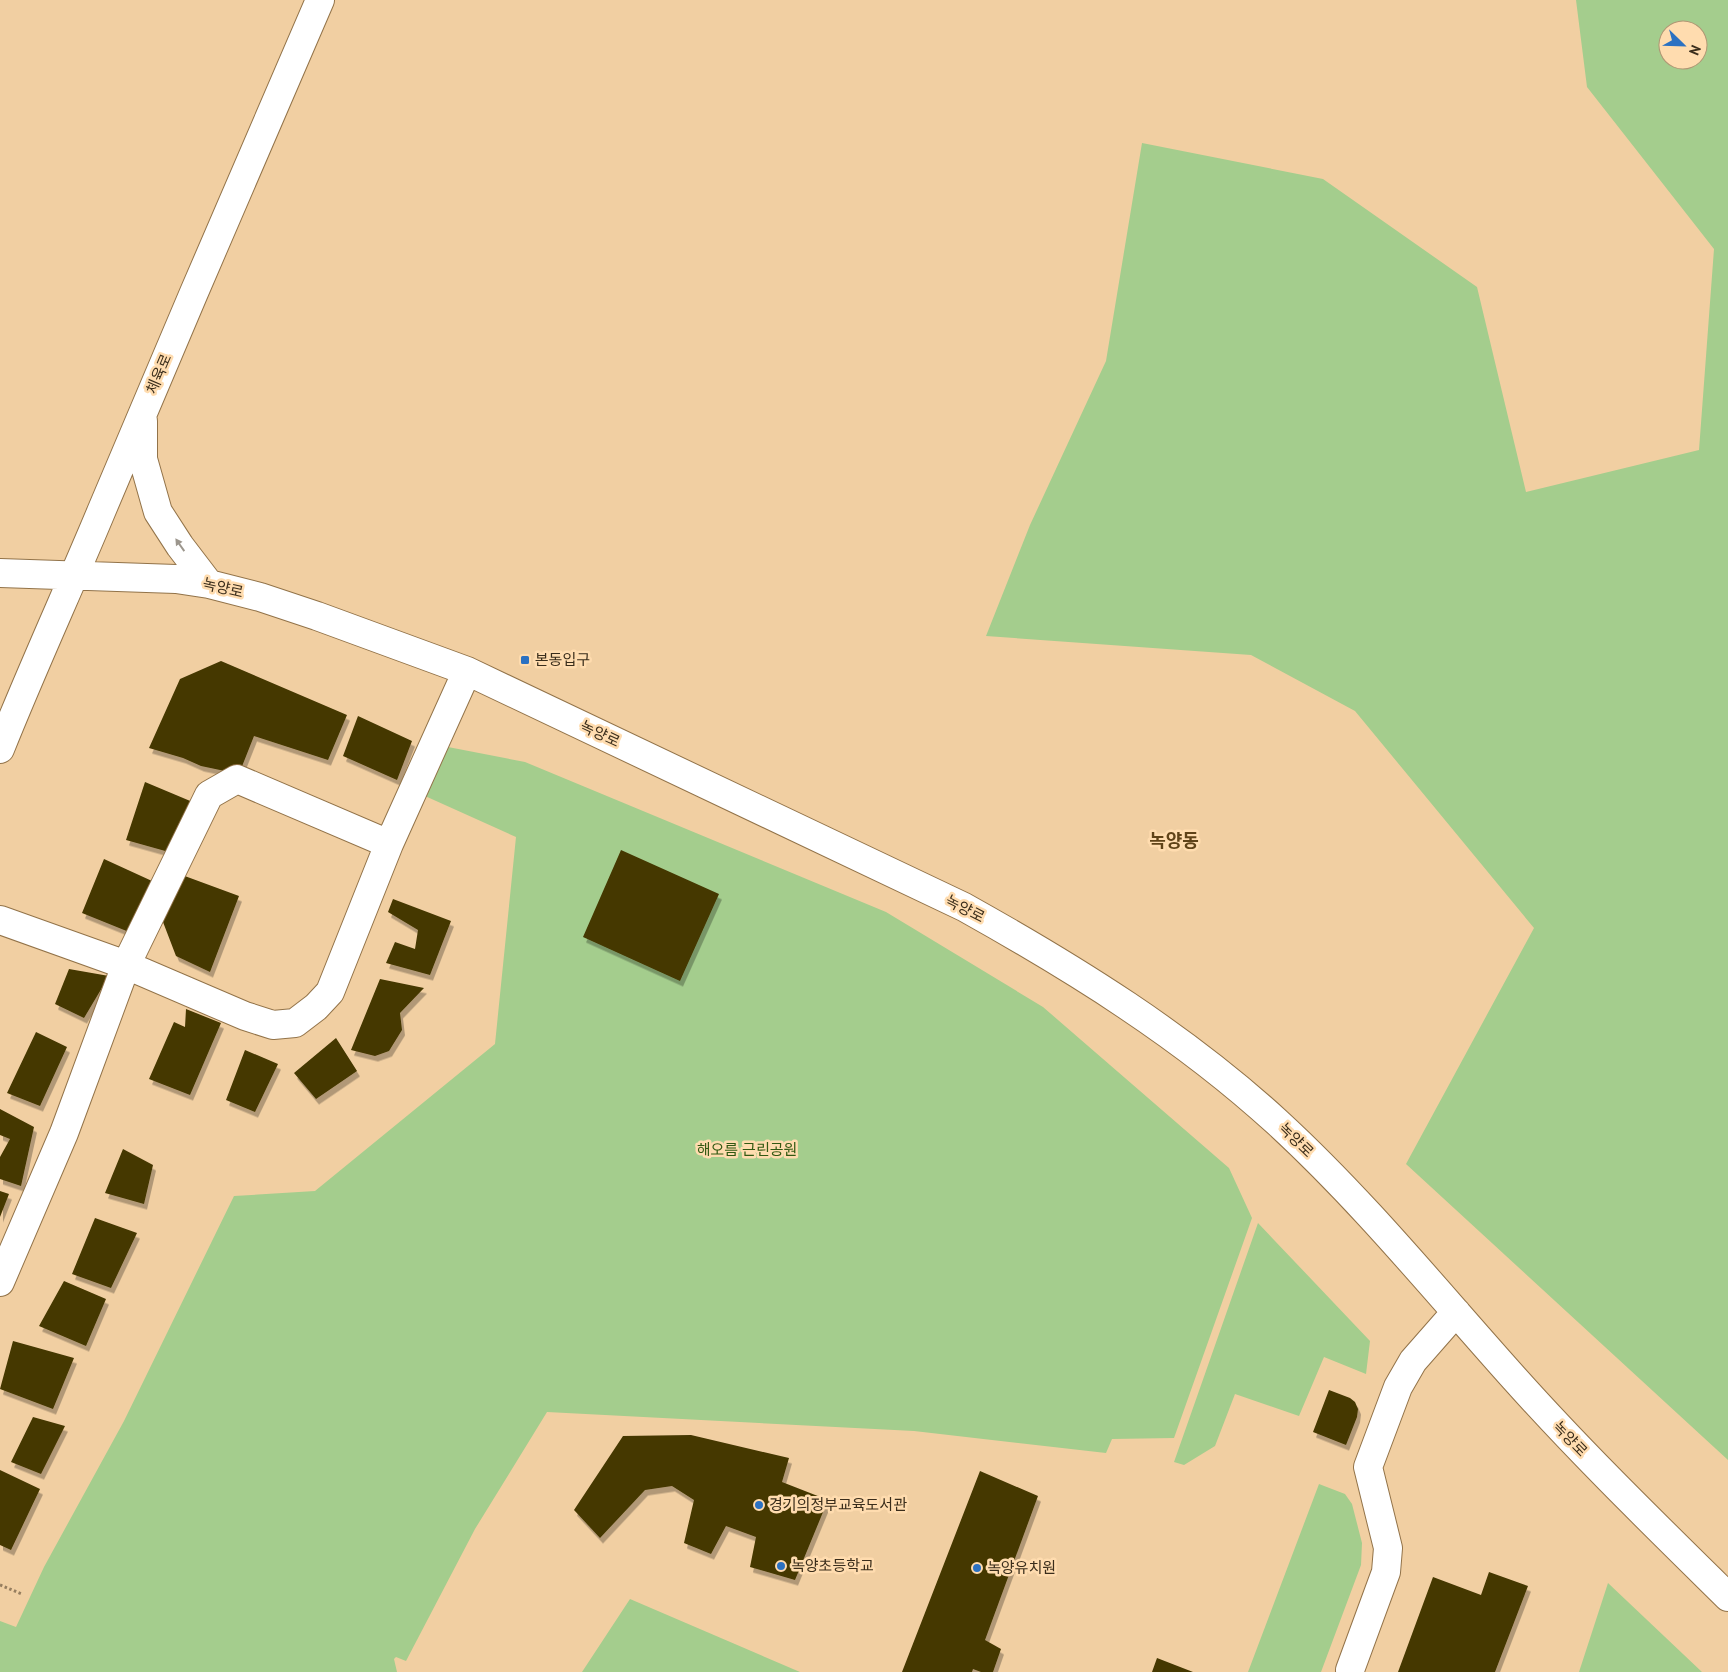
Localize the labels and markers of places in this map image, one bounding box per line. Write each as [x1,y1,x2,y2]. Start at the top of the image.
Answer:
place label: 본동입구 [535,650,590,669]
marker: 본동입구 [519,654,531,666]
place label: 경기의정부교육도서관 [769,1495,907,1514]
marker: 경기의정부교육도서관 [753,1499,765,1511]
place label: 녹양초등학교 [791,1556,874,1575]
place label: 녹양유치원 [987,1558,1056,1577]
marker: 녹양초등학교 [775,1560,787,1572]
marker: 녹양유치원 [971,1562,983,1574]

